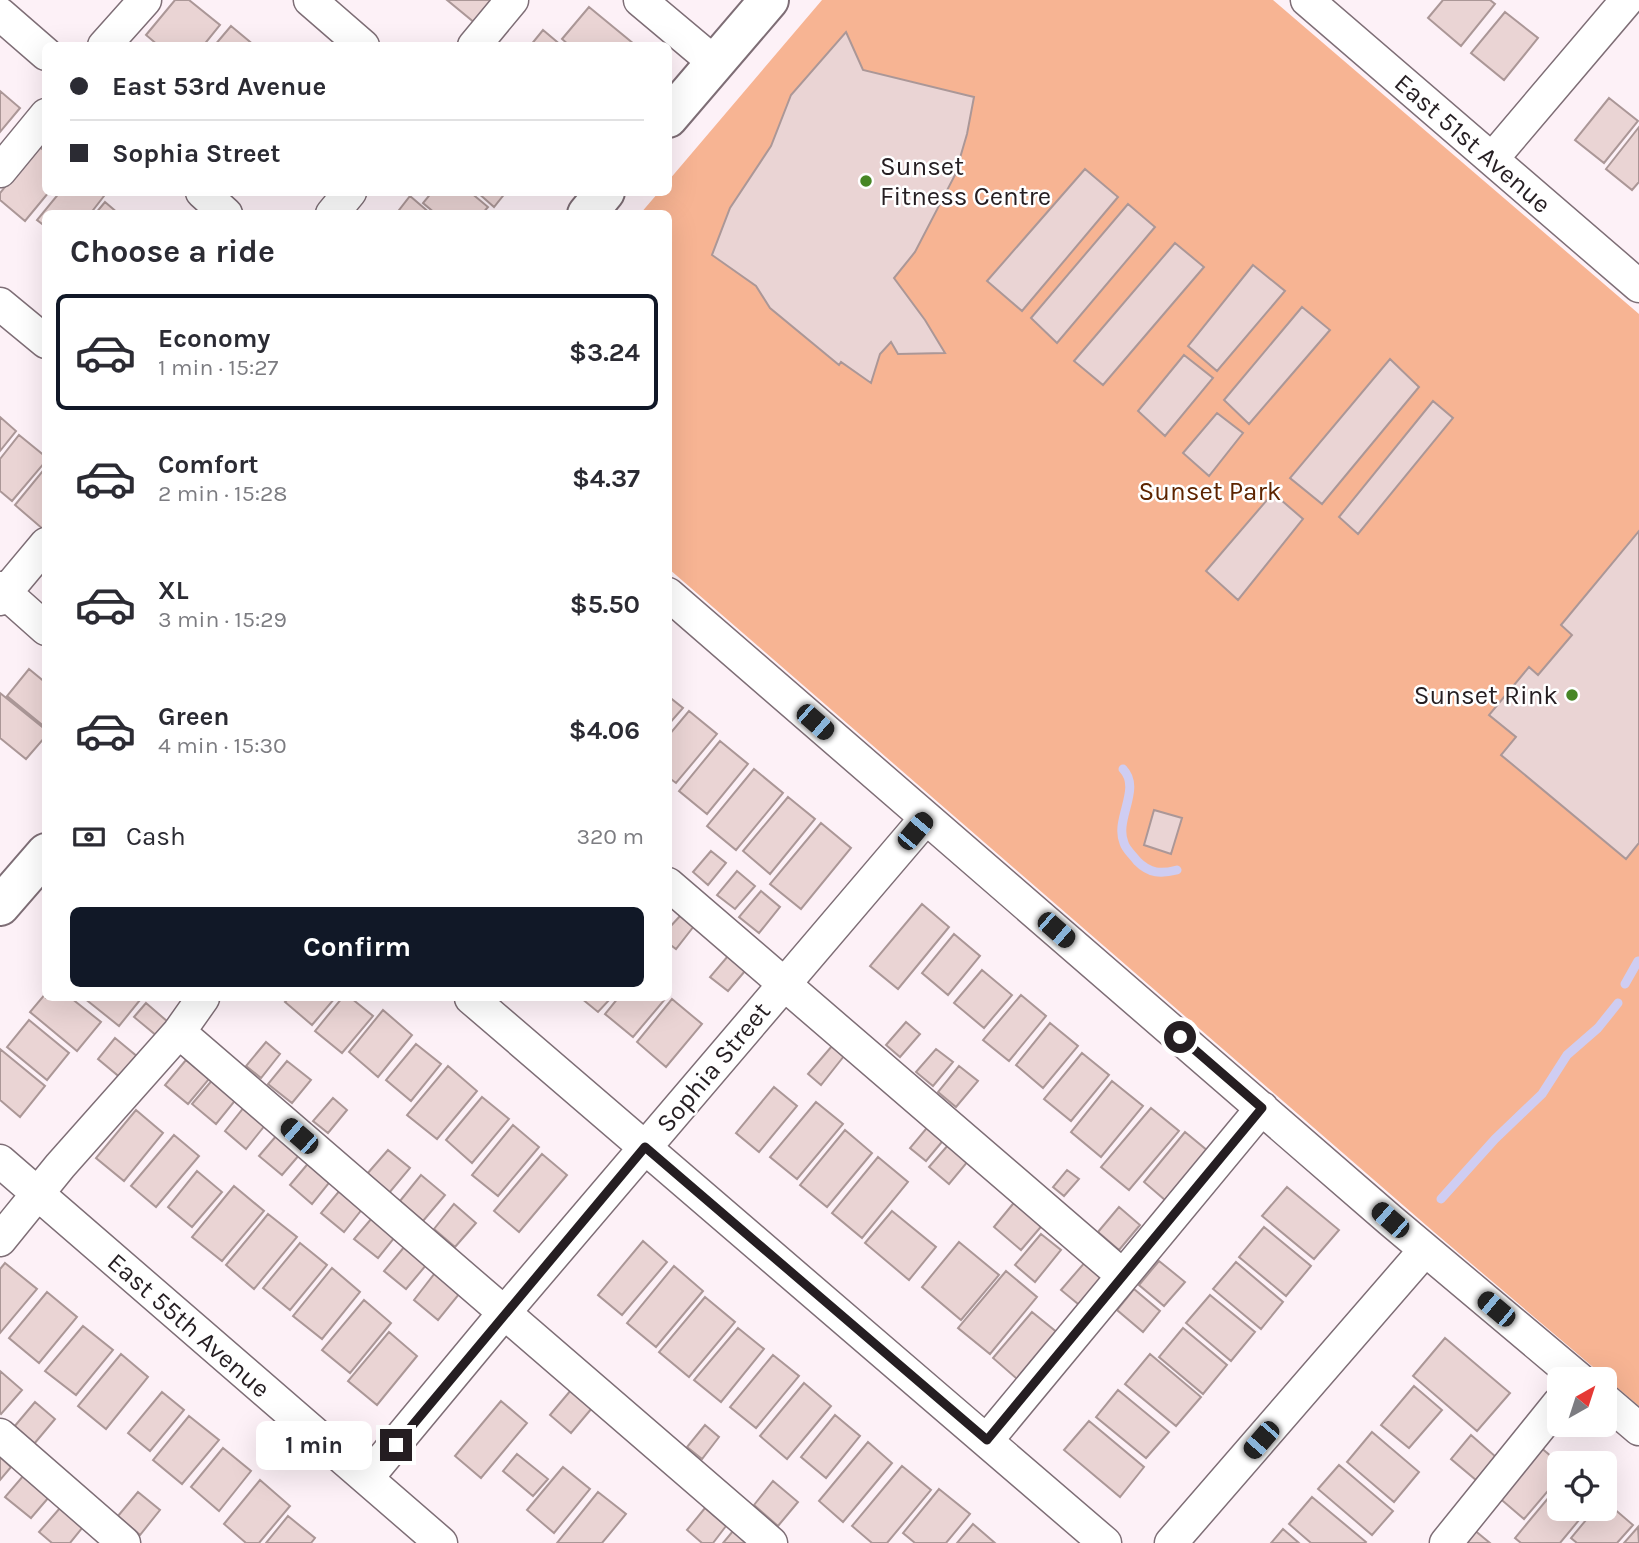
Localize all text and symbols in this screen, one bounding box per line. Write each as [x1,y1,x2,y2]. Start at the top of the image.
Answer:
street label: East 51st Avenue [1388,67,1557,220]
text: East 53rd Avenue [112,71,326,102]
text: Sophia Street [112,138,281,169]
place label: Sunset Fitness Centre [880,151,1051,212]
marker: Sunset Fitness Centre [858,173,874,189]
text: Choose a ride [70,233,275,270]
icon: car [74,321,137,384]
text: Economy [158,323,270,354]
text: $3.24 [569,337,640,368]
text: 1 min · 15:27 [158,354,278,381]
icon: car [74,447,137,510]
text: Comfort [158,449,259,480]
text: $4.37 [572,463,640,494]
park label: Sunset Park [1139,476,1281,507]
text: 2 min · 15:28 [158,480,287,507]
icon: car [74,573,137,636]
text: XL [158,575,189,606]
text: $5.50 [570,589,640,620]
text: 3 min · 15:29 [158,606,287,633]
place label: Sunset Rink [1414,680,1558,711]
marker: Sunset Rink [1564,687,1580,703]
icon: car [74,699,137,762]
car [793,700,838,744]
text: Green [158,701,230,732]
text: $4.06 [569,715,640,746]
text: 4 min · 15:30 [158,732,287,759]
car [894,808,937,854]
icon: cash [70,818,108,856]
text: Cash [126,821,186,852]
text: 320 m [576,823,644,850]
button: Confirm [70,907,644,987]
car [1034,908,1079,952]
street label: Sophia Street [650,996,777,1139]
route start [1164,1021,1196,1053]
car [277,1114,322,1158]
car [1368,1198,1413,1242]
street label: East 55th Avenue [101,1246,276,1404]
car [1474,1287,1519,1331]
north arrow [1547,1367,1617,1437]
map controls [1547,1367,1617,1521]
car [1240,1417,1283,1463]
callout: 1 min [256,1420,372,1470]
route end [380,1429,412,1461]
text: 1 min [285,1432,343,1459]
button: locate [1547,1451,1617,1521]

